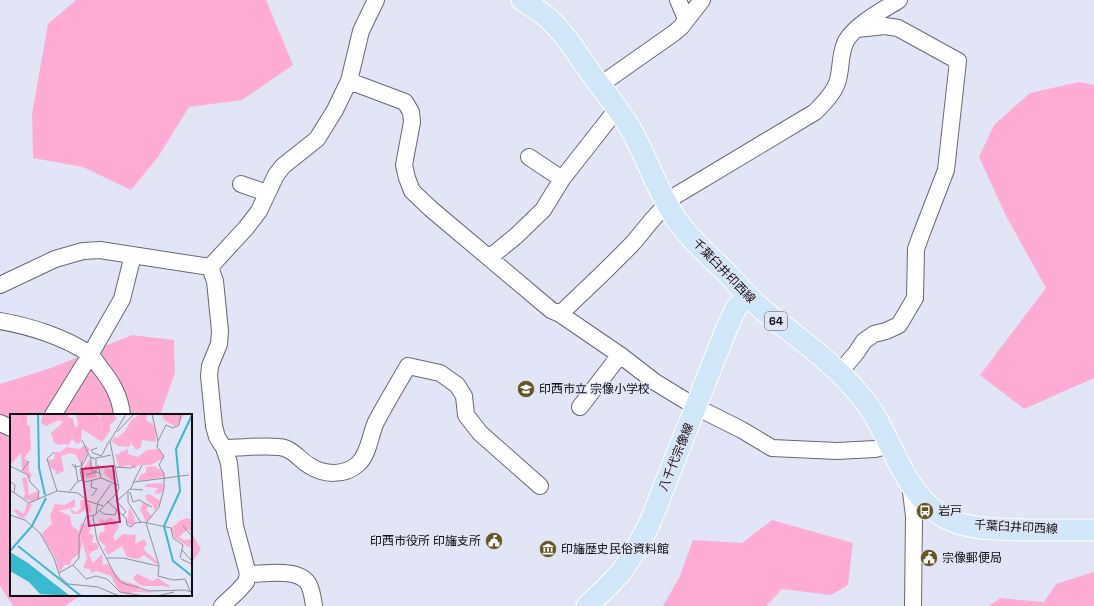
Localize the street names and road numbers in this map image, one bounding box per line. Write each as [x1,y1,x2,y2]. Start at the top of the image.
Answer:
street label: 千葉臼井印西線 [689,235,759,307]
road number: 64 [765,312,787,330]
street label: 八千代宗像線 [655,421,697,493]
street label: 千葉臼井印西線 [974,517,1058,537]

